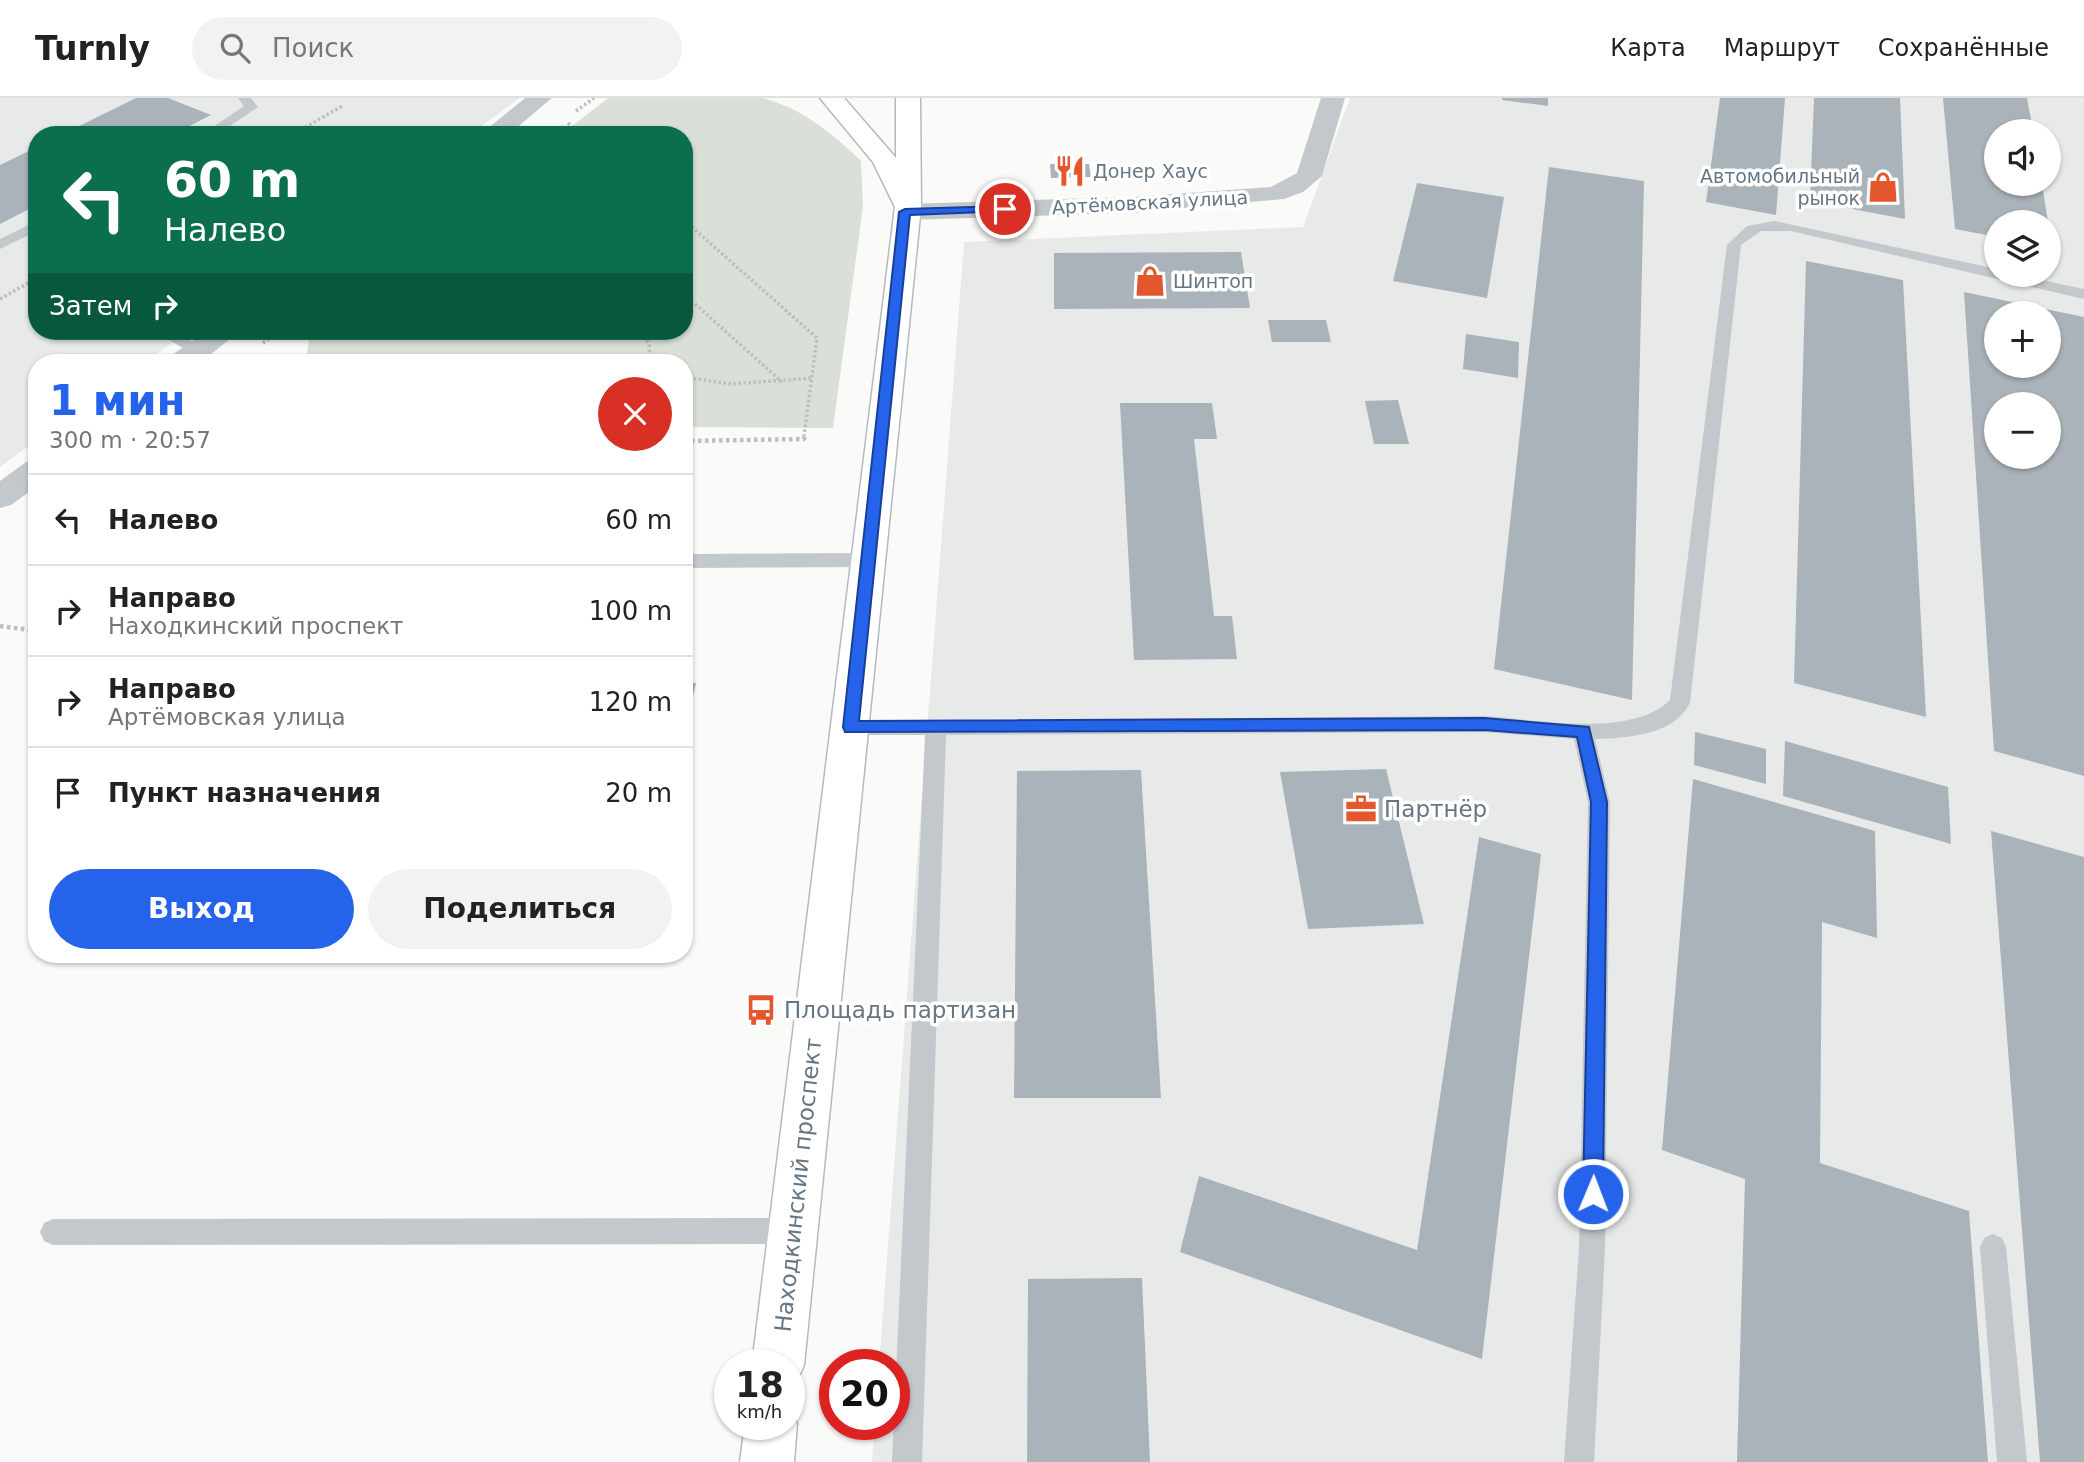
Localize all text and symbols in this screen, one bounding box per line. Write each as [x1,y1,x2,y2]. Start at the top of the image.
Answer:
search box [192,17,682,80]
text: Turnly [35,29,150,68]
icon: search [216,29,254,67]
text: Поиск [272,33,354,63]
text: Карта [1610,34,1686,62]
text: Маршрут [1724,34,1840,62]
text: Сохранённые [1878,34,2049,62]
map controls [1984,119,2061,469]
button: sound [1984,119,2061,196]
text: 60 m [164,152,300,209]
icon: left [49,154,140,245]
restaurant icon: Донер Хаус [1053,154,1087,188]
place label: Донер Хаус [1093,160,1208,182]
place label: Автомобильный рынок [1700,165,1860,209]
shop icon: Автомобильный рынок [1866,170,1900,204]
pin [975,179,1035,239]
street label: Артёмовская улица [1051,186,1249,218]
icon: arrive [986,190,1024,228]
button: layers [1984,210,2061,287]
text: Налево [164,211,286,249]
shop icon: Шинтоп [1133,264,1167,298]
place label: Шинтоп [1173,270,1253,292]
icon: right [146,287,184,325]
text: Затем [49,291,132,321]
button: + [1984,301,2061,378]
text: 1 мин [49,376,186,425]
button: close [598,377,672,451]
button: − [1984,392,2061,469]
text: 300 m · 20:57 [49,427,211,453]
icon: left [49,501,87,539]
text: Налево [108,505,218,535]
text: 60 m [605,505,672,535]
text: Направо [108,583,236,613]
icon: right [49,592,87,630]
text: 100 m [589,596,672,626]
text: Находкинский проспект [108,613,403,639]
text: Направо [108,674,236,704]
icon: right [49,683,87,721]
text: 120 m [589,687,672,717]
text: Артёмовская улица [108,704,346,730]
icon: arrive [49,774,87,812]
text: Пункт назначения [108,778,381,808]
text: 20 m [605,778,672,808]
office icon: Партнёр [1344,792,1378,826]
place label: Партнёр [1384,796,1487,822]
button: Выход [49,869,354,949]
button: Поделиться [368,869,672,949]
bus stop icon: Площадь партизан [744,993,778,1027]
place label: Площадь партизан [784,997,1016,1023]
street label: Находкинский проспект [770,1037,826,1333]
position arrow [1556,1157,1630,1231]
speed limit sign: 20 [819,1349,910,1440]
text: 18 [735,1365,784,1405]
text: km/h [737,1401,782,1422]

